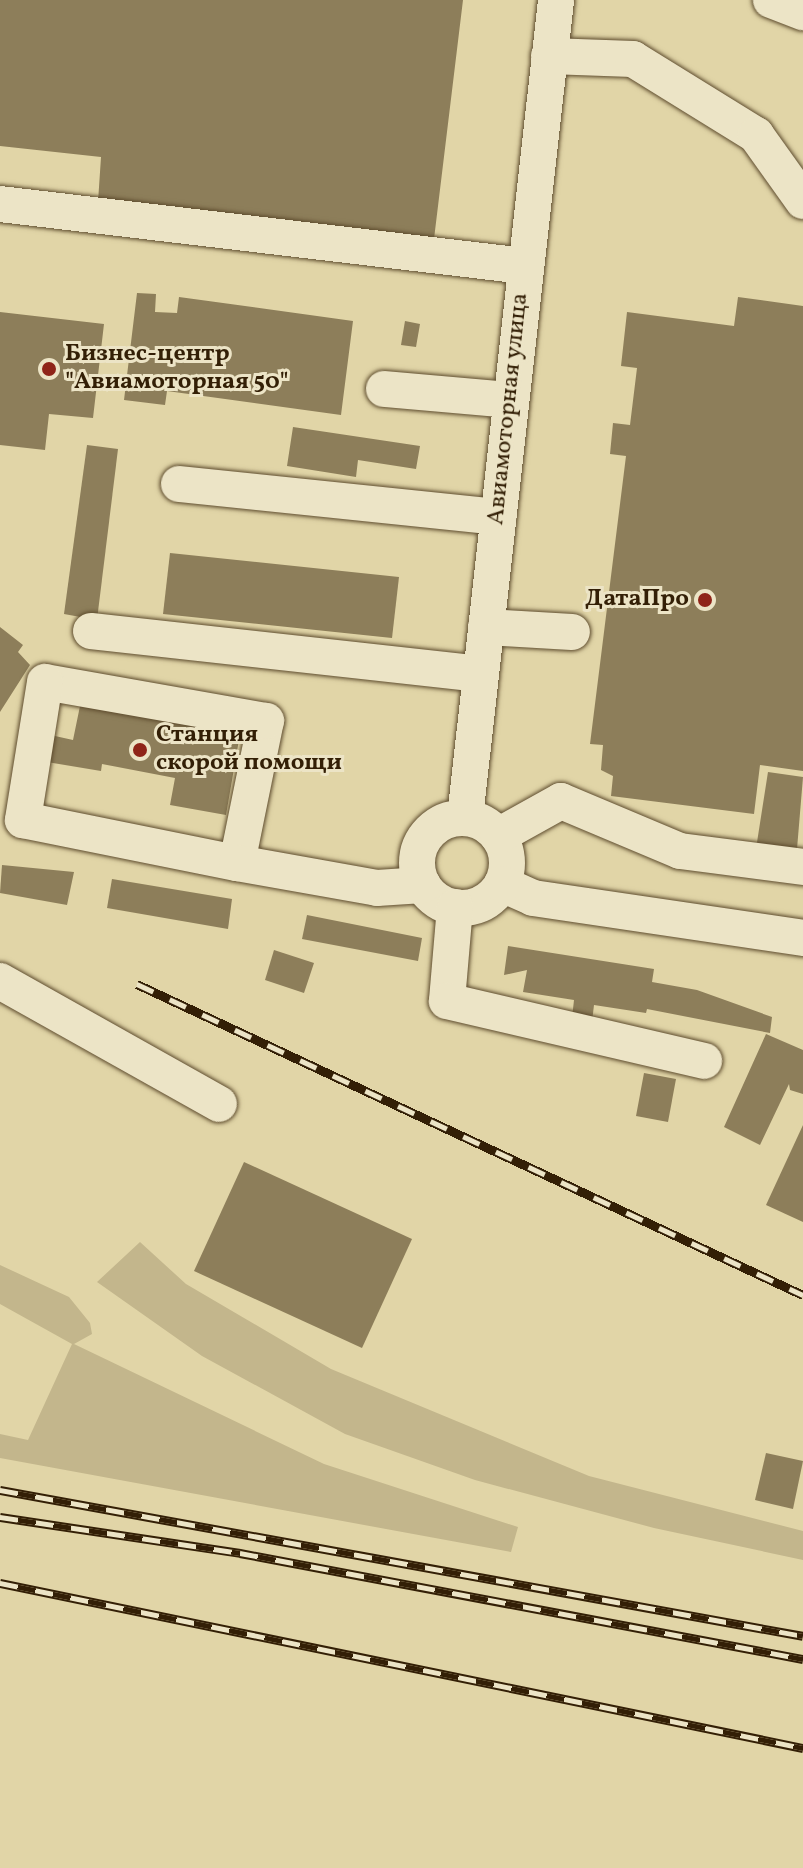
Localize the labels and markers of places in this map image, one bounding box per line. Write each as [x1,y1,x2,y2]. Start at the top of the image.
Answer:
place label: Бизнес-центр "Авиамоторная 50" [65,341,289,397]
marker: Бизнес-центр "Авиамоторная 50" [40,360,58,378]
place label: ДатаПро [585,586,689,614]
marker: ДатаПро [696,591,714,609]
place label: Станция скорой помощи [156,722,342,778]
marker: Станция скорой помощи [131,741,149,759]

